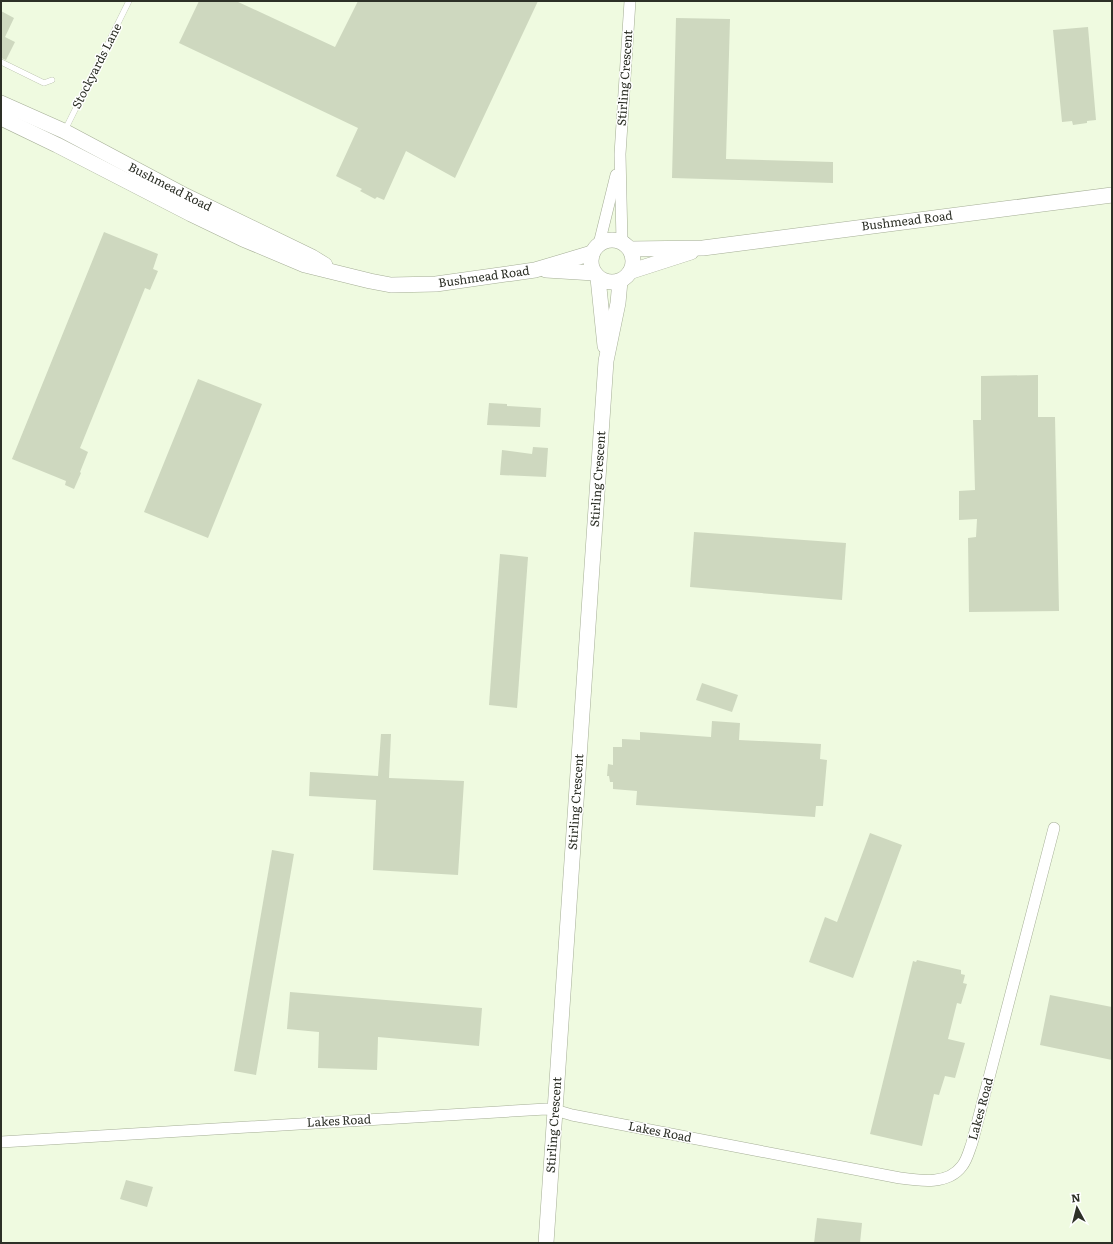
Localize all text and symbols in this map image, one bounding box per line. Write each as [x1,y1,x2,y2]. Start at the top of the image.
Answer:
street label: Stockyards Lane [67,20,125,111]
street label: Stirling Crescent [612,29,636,127]
street label: Bushmead Road [125,157,216,215]
street label: Bushmead Road [860,205,954,235]
street label: Bushmead Road [437,261,531,291]
street label: Stirling Crescent [585,430,609,528]
street label: Stirling Crescent [563,753,587,851]
street label: Lakes Road [963,1075,997,1142]
street label: Stirling Crescent [541,1076,565,1174]
street label: Lakes Road [306,1109,372,1131]
street label: Lakes Road [627,1116,694,1146]
north arrow [1057,1188,1097,1228]
text: N [1070,1189,1081,1206]

